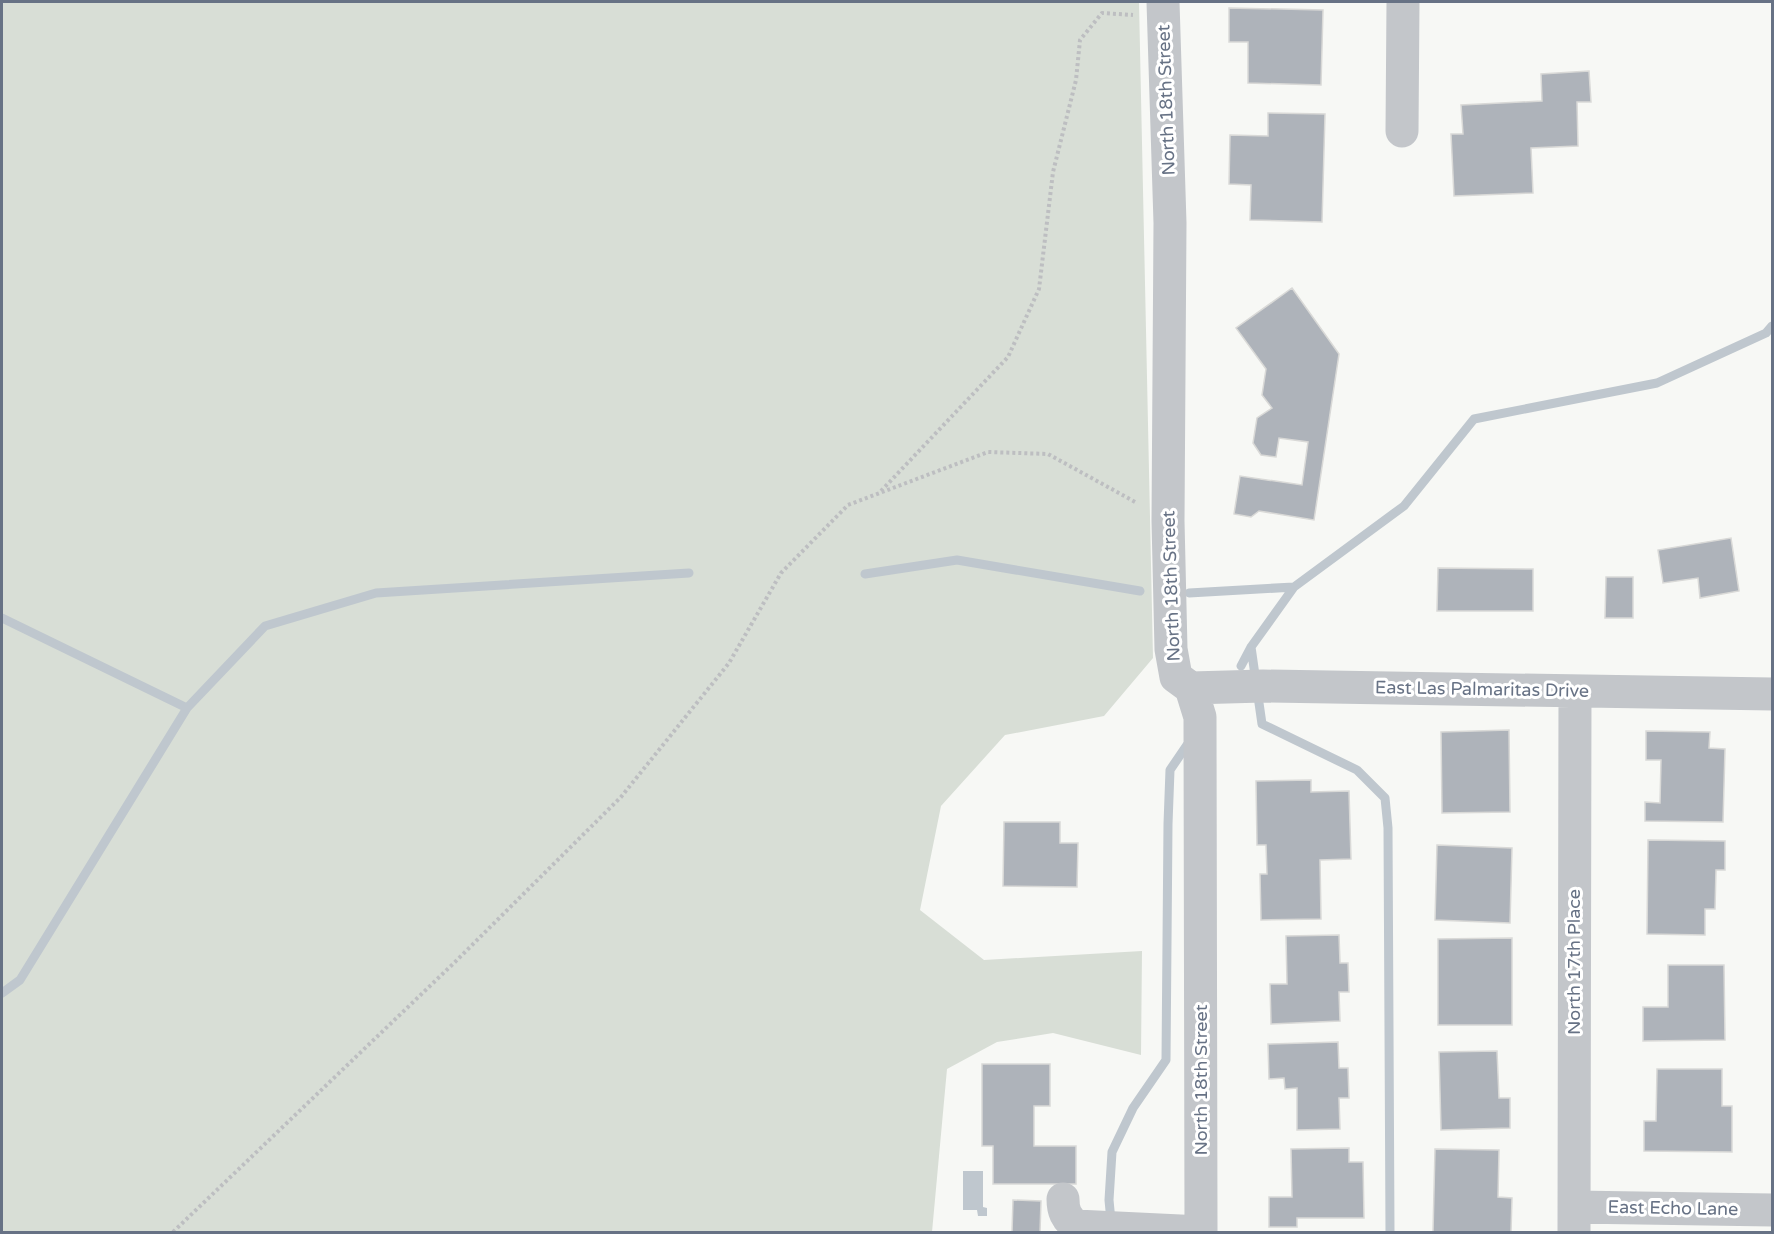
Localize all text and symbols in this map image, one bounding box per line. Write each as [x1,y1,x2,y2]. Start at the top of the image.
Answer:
street label: North 18th Street [1152,24,1180,176]
street label: North 18th Street [1157,510,1185,662]
street label: East Las Palmaritas Drive [1375,676,1589,702]
street label: North 17th Place [1563,889,1585,1035]
street label: North 18th Street [1190,1004,1212,1156]
street label: East Echo Lane [1607,1196,1739,1220]

